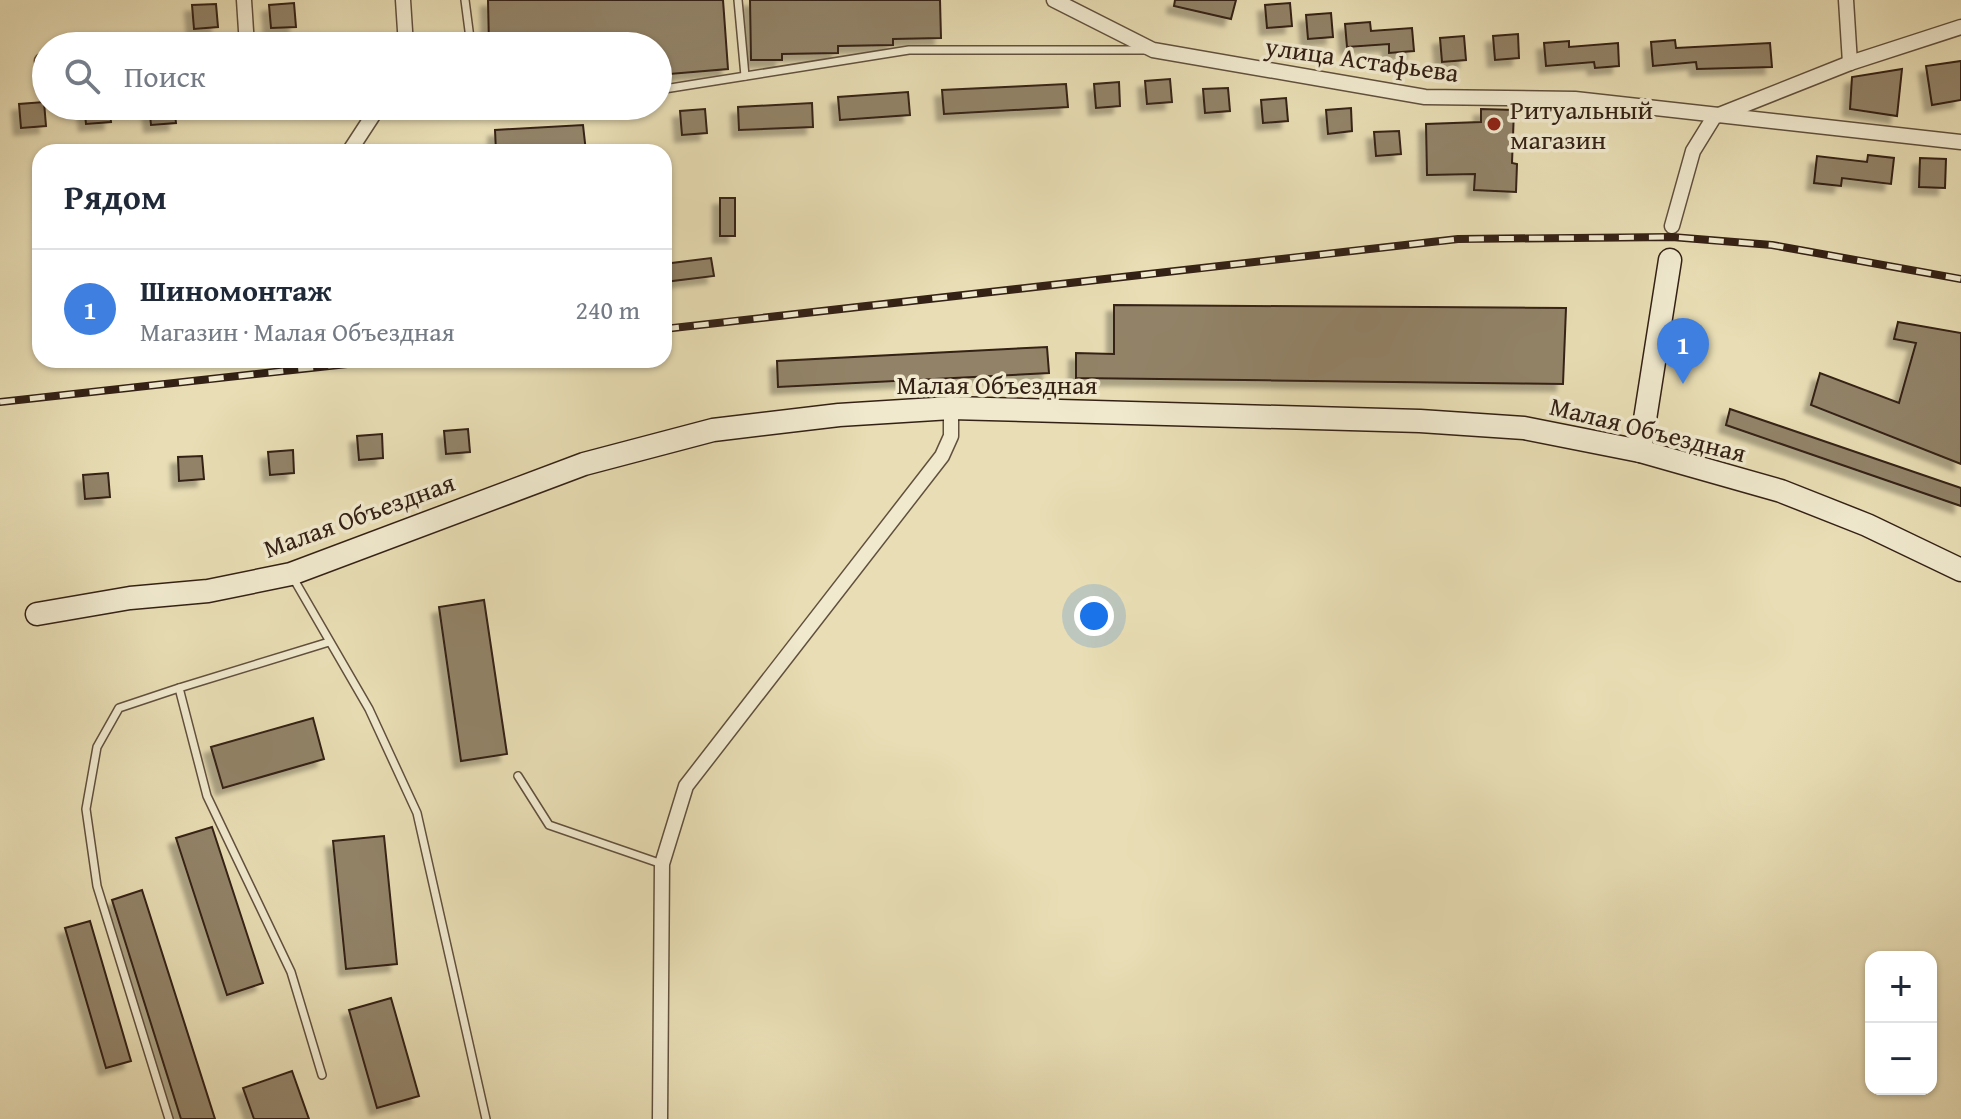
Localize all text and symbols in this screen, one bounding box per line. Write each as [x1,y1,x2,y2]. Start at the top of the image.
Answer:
street label: улица Астафьева [1262,26,1462,92]
search box [32,32,672,120]
icon: search [60,54,104,98]
text: Поиск [124,54,206,98]
place label: Ритуальный магазин [1510,90,1653,159]
marker: Ритуальный магазин [1485,115,1503,133]
text: Рядом [64,172,167,221]
text: Шиномонтаж [140,268,331,312]
text: 1 [83,290,97,329]
text: 240 m [575,290,640,329]
text: Магазин · Малая Объездная [140,312,455,351]
pin: 1 [1657,318,1709,384]
street label: Малая Объездная [897,365,1097,404]
street label: Малая Объездная [1546,386,1750,472]
street label: Малая Объездная [258,462,460,568]
your location [1074,596,1114,636]
map controls [1865,951,1937,1095]
button: + [1865,951,1937,1023]
button: − [1865,1023,1937,1095]

